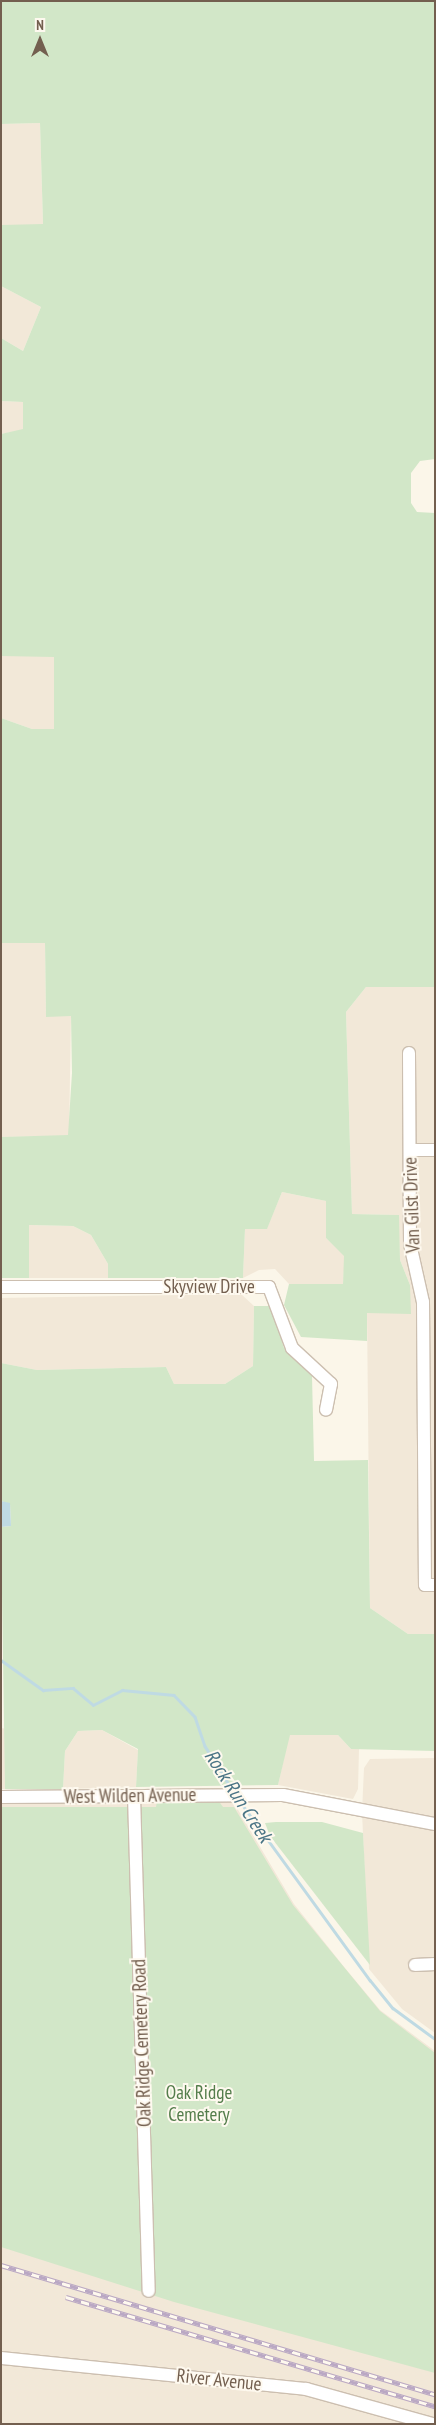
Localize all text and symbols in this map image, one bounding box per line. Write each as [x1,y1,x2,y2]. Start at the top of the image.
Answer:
north arrow [15,15,65,65]
text: N [36,16,44,34]
street label: Van Gilst Drive [399,1157,425,1253]
street label: Skyview Drive [163,1276,255,1298]
water label: Rock Run Creek [199,1745,277,1847]
street label: West Wilden Avenue [63,1783,197,1809]
street label: Oak Ridge Cemetery Road [128,1958,156,2128]
park label: Oak Ridge Cemetery [166,2082,232,2126]
street label: River Avenue [175,2364,263,2396]

